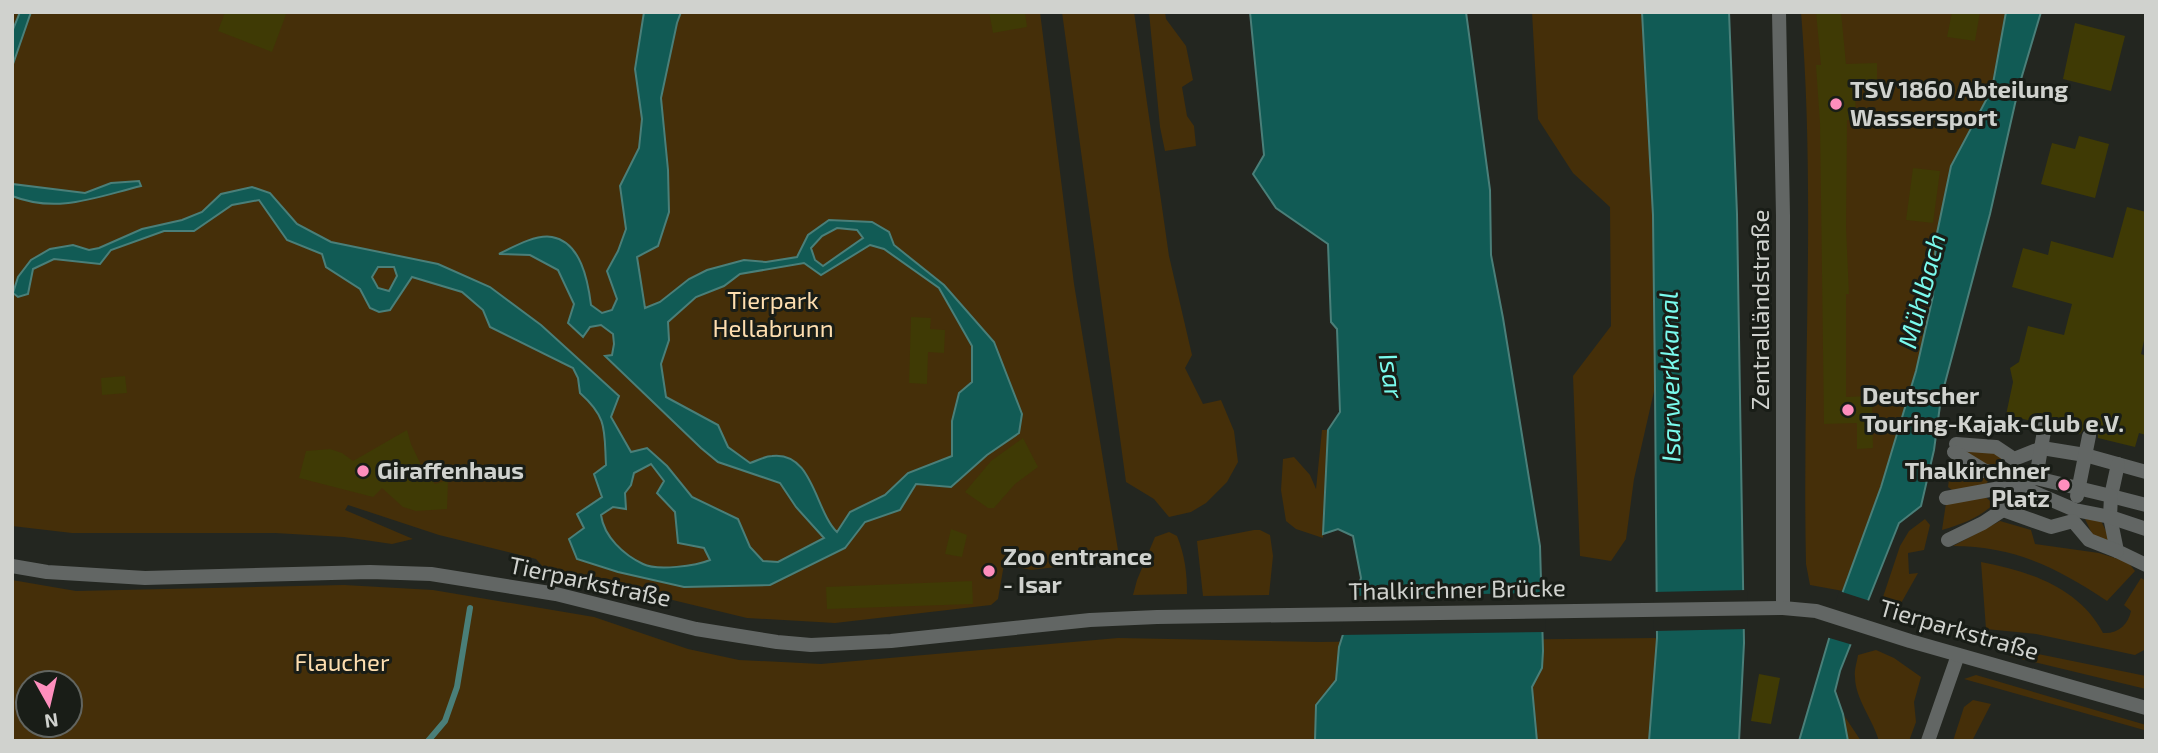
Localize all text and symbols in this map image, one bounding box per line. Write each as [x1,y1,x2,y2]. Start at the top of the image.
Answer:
place label: TSV 1860 Abteilung Wassersport [1850,74,2068,131]
marker: TSV 1860 Abteilung Wassersport [1828,96,1844,112]
street label: Zentralländstraße [1745,210,1774,410]
water label: Mühlbach [1890,230,1951,351]
park label: Tierpark Hellabrunn [712,285,834,342]
water label: Isarwerkkanal [1652,291,1685,463]
water label: Isar [1374,351,1411,401]
place label: Deutscher Touring-Kajak-Club e.V. [1862,380,2124,437]
marker: Deutscher Touring-Kajak-Club e.V. [1840,402,1856,418]
place label: Giraffenhaus [377,455,524,484]
place label: Thalkirchner Platz [1905,455,2051,512]
marker: Giraffenhaus [355,463,371,479]
marker: Thalkirchner Platz [2056,477,2072,493]
place label: Zoo entrance - Isar [1003,541,1152,598]
street label: Tierparkstraße [507,549,674,612]
marker: Zoo entrance - Isar [981,563,997,579]
street label: Thalkirchner Brücke [1348,572,1566,605]
street label: Tierparkstraße [1876,592,2043,665]
park label: Flaucher [294,647,390,676]
north arrow [14,669,84,739]
text: N [43,709,60,734]

